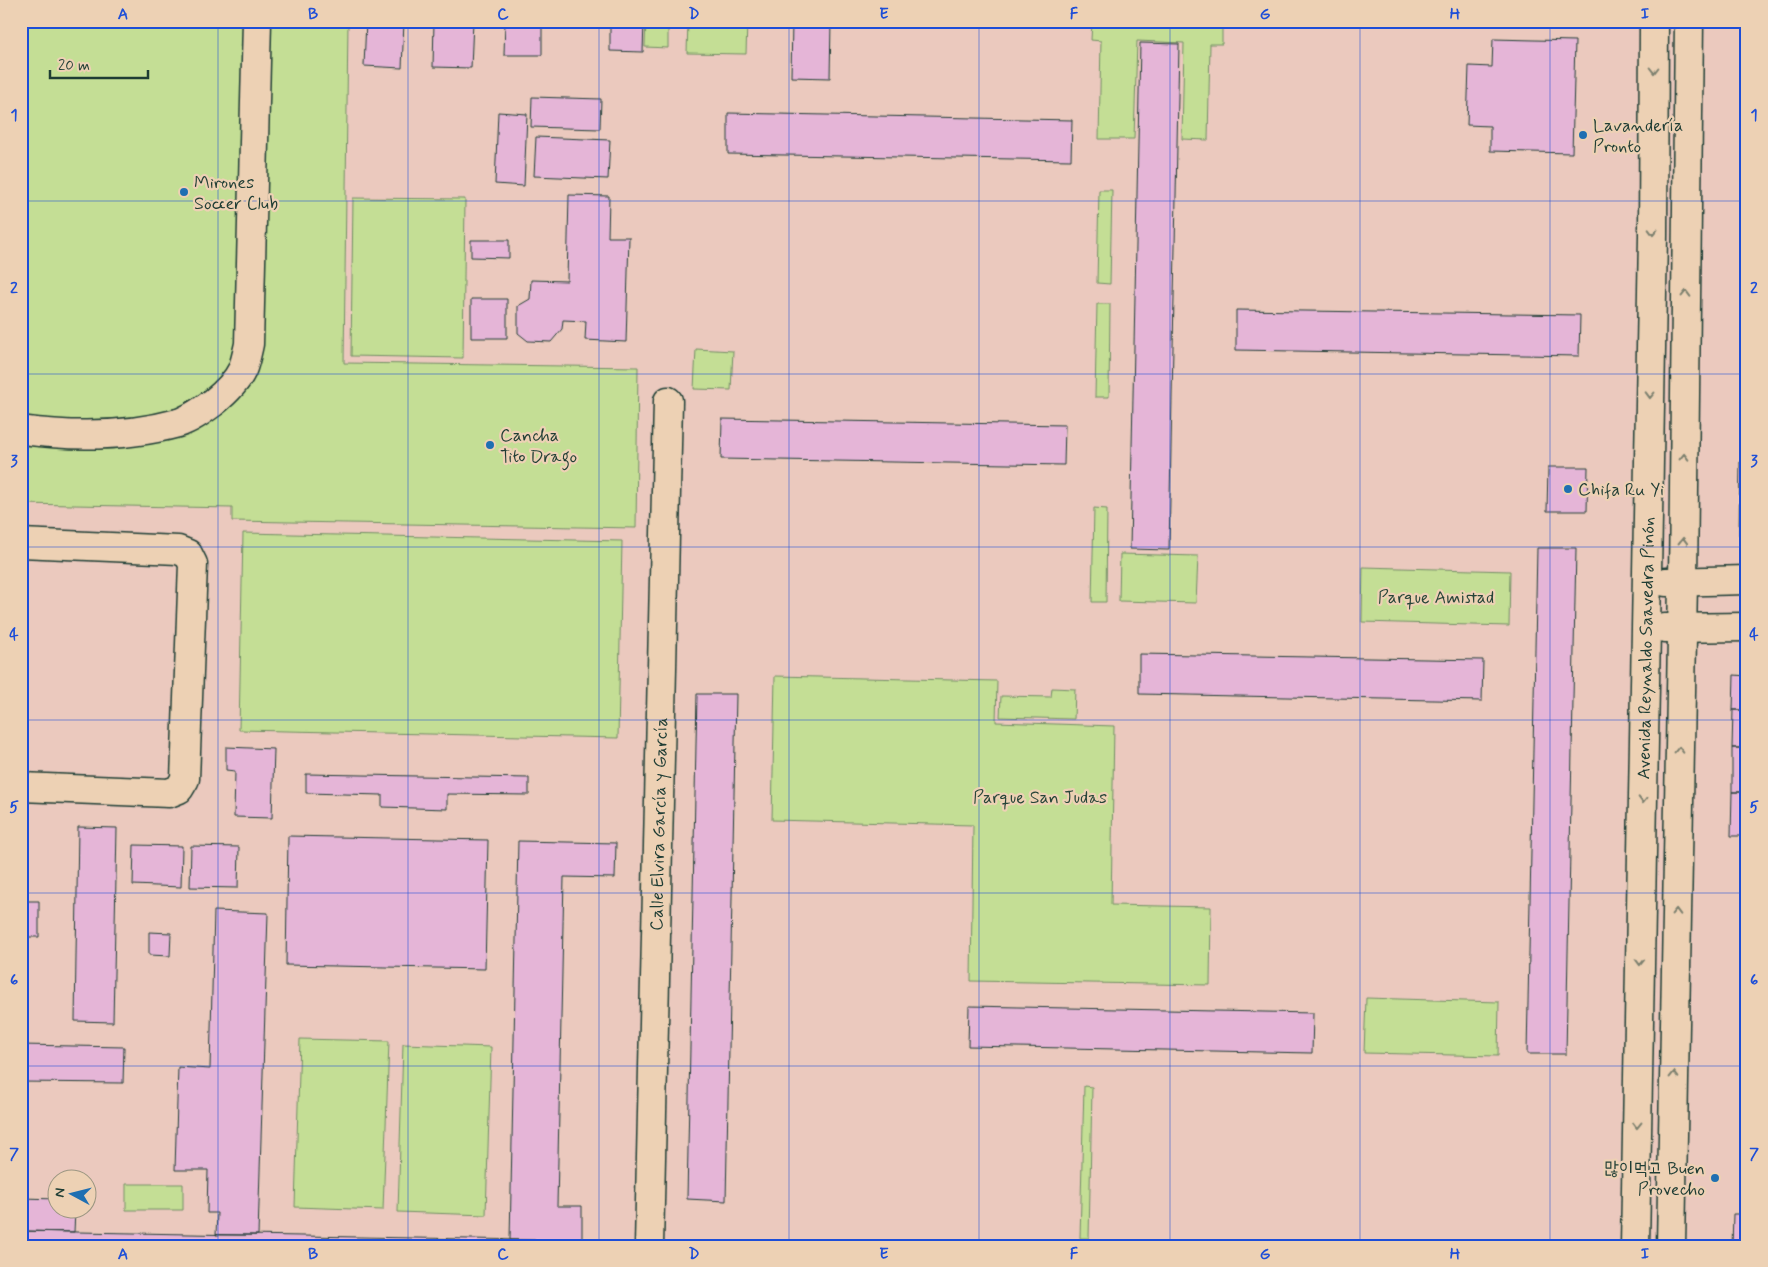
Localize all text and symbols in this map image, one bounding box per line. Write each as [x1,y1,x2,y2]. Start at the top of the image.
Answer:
text: A [118,4,128,25]
text: B [308,4,318,25]
text: C [497,4,509,25]
text: D [688,4,700,25]
text: E [879,4,889,25]
text: F [1070,4,1079,25]
text: G [1260,4,1271,25]
text: H [1450,4,1461,25]
text: I [1641,4,1650,25]
scale bar [50,48,148,80]
text: 20 m [58,56,90,76]
one-way arrow [1649,66,1659,74]
text: 1 [10,105,18,126]
text: 1 [1750,105,1758,126]
place label: Lavandería Pronto [1593,114,1683,159]
marker: Lavandería Pronto [1577,129,1589,141]
place label: Mirones Soccer Club [194,171,278,216]
marker: Mirones Soccer Club [178,186,190,198]
one-way arrow [1648,229,1658,237]
text: 2 [10,278,18,299]
text: 2 [1750,278,1758,299]
one-way arrow [1681,290,1691,298]
one-way arrow [1645,392,1655,399]
place label: Cancha Tito Drago [500,424,577,471]
marker: Cancha Tito Drago [484,439,496,451]
text: 3 [10,451,18,472]
text: 3 [1750,451,1758,472]
one-way arrow [1679,453,1689,460]
place label: Chifa Ru Yi [1578,478,1664,502]
marker: Chifa Ru Yi [1562,483,1574,495]
street label: Avenida Reynaldo Saavedra Pinón [1632,517,1661,780]
one-way arrow [1678,537,1688,544]
park label: Parque Amistad [1378,586,1494,610]
text: 4 [9,624,19,645]
text: 4 [1749,624,1759,645]
street label: Calle Elvira García y García [645,717,674,931]
one-way arrow [1674,745,1684,753]
park label: Parque San Judas [973,786,1107,810]
one-way arrow [1638,796,1648,804]
text: 5 [9,797,19,818]
text: 5 [1749,797,1759,818]
one-way arrow [1671,908,1682,916]
one-way arrow [1635,958,1645,966]
text: 6 [10,970,18,991]
text: 6 [1750,970,1758,991]
one-way arrow [1668,1070,1679,1078]
one-way arrow [1632,1121,1642,1129]
text: 7 [9,1144,19,1165]
text: 7 [1749,1144,1759,1165]
place label: 많이먹고 Buen Provecho [1604,1157,1705,1202]
north arrow [48,1170,98,1220]
marker: 많이먹고 Buen Provecho [1709,1172,1721,1184]
text: N [51,1187,70,1198]
text: A [118,1244,128,1265]
text: B [308,1244,318,1265]
text: C [497,1244,509,1265]
text: D [688,1244,700,1265]
text: E [879,1244,889,1265]
text: F [1070,1244,1079,1265]
text: G [1260,1244,1271,1265]
text: H [1450,1244,1461,1265]
text: I [1641,1244,1650,1265]

